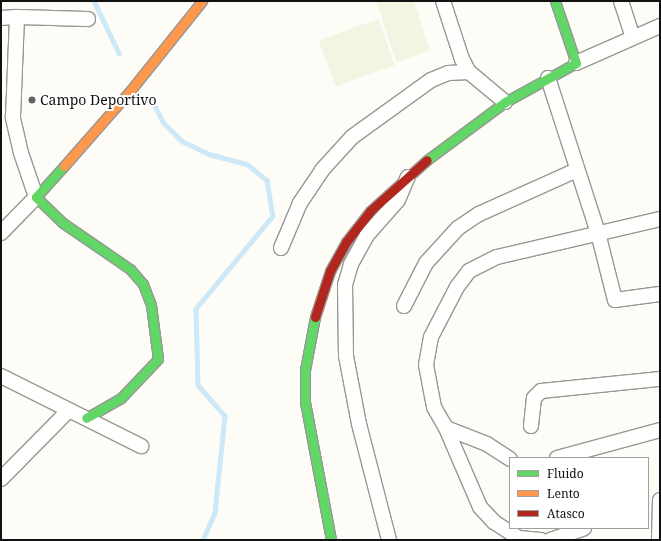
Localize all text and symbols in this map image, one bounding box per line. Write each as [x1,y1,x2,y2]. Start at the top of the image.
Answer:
place label: Campo Deportivo [40,92,157,108]
marker: Campo Deportivo [27,95,37,105]
legend [509,457,649,529]
text: Fluido [547,465,584,482]
text: Lento [547,485,580,502]
text: Atasco [547,505,585,522]

